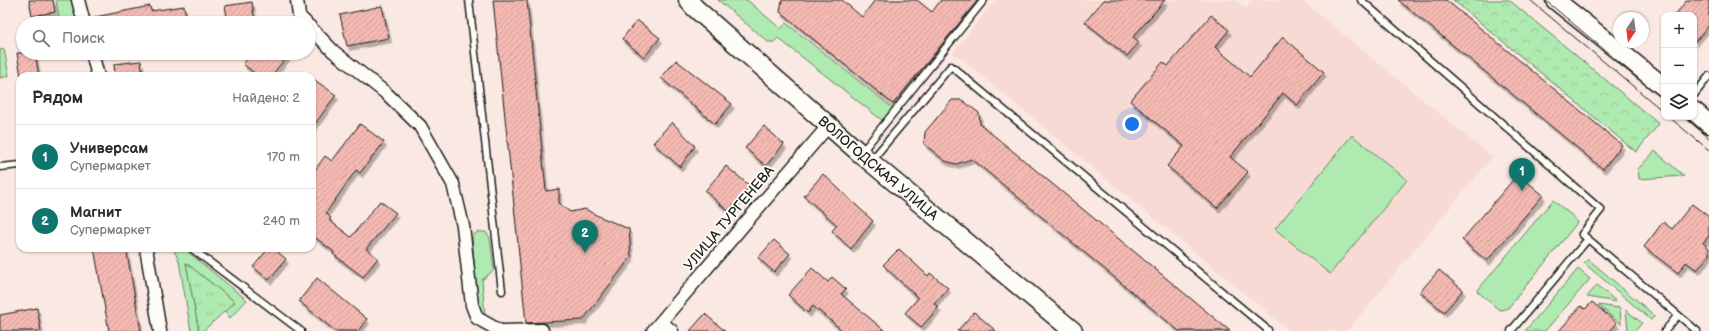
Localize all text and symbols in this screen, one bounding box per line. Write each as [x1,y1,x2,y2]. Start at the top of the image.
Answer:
north arrow [1613,12,1649,48]
map controls [1661,12,1697,120]
button: + [1661,12,1697,48]
search box [16,16,316,60]
icon: search [30,27,52,49]
text: Поиск [62,29,105,48]
button: − [1661,48,1697,84]
button: layers [1661,84,1697,120]
text: Рядом [32,88,83,108]
text: Найдено: 2 [232,90,300,106]
street label: ВОЛОГОДСКАЯ УЛИЦА [815,112,942,224]
your location [1122,114,1142,134]
text: Универсам [70,139,148,158]
text: 1 [42,149,48,165]
text: 170 m [267,149,300,165]
text: Супермаркет [70,158,151,174]
pin: 1 [1509,158,1535,191]
street label: УЛИЦА ТУРГЕНЕВА [680,162,778,274]
text: Магнит [70,203,122,222]
text: 2 [41,213,49,229]
text: 240 m [263,213,300,229]
pin: 2 [572,220,598,253]
text: Супермаркет [70,222,151,238]

